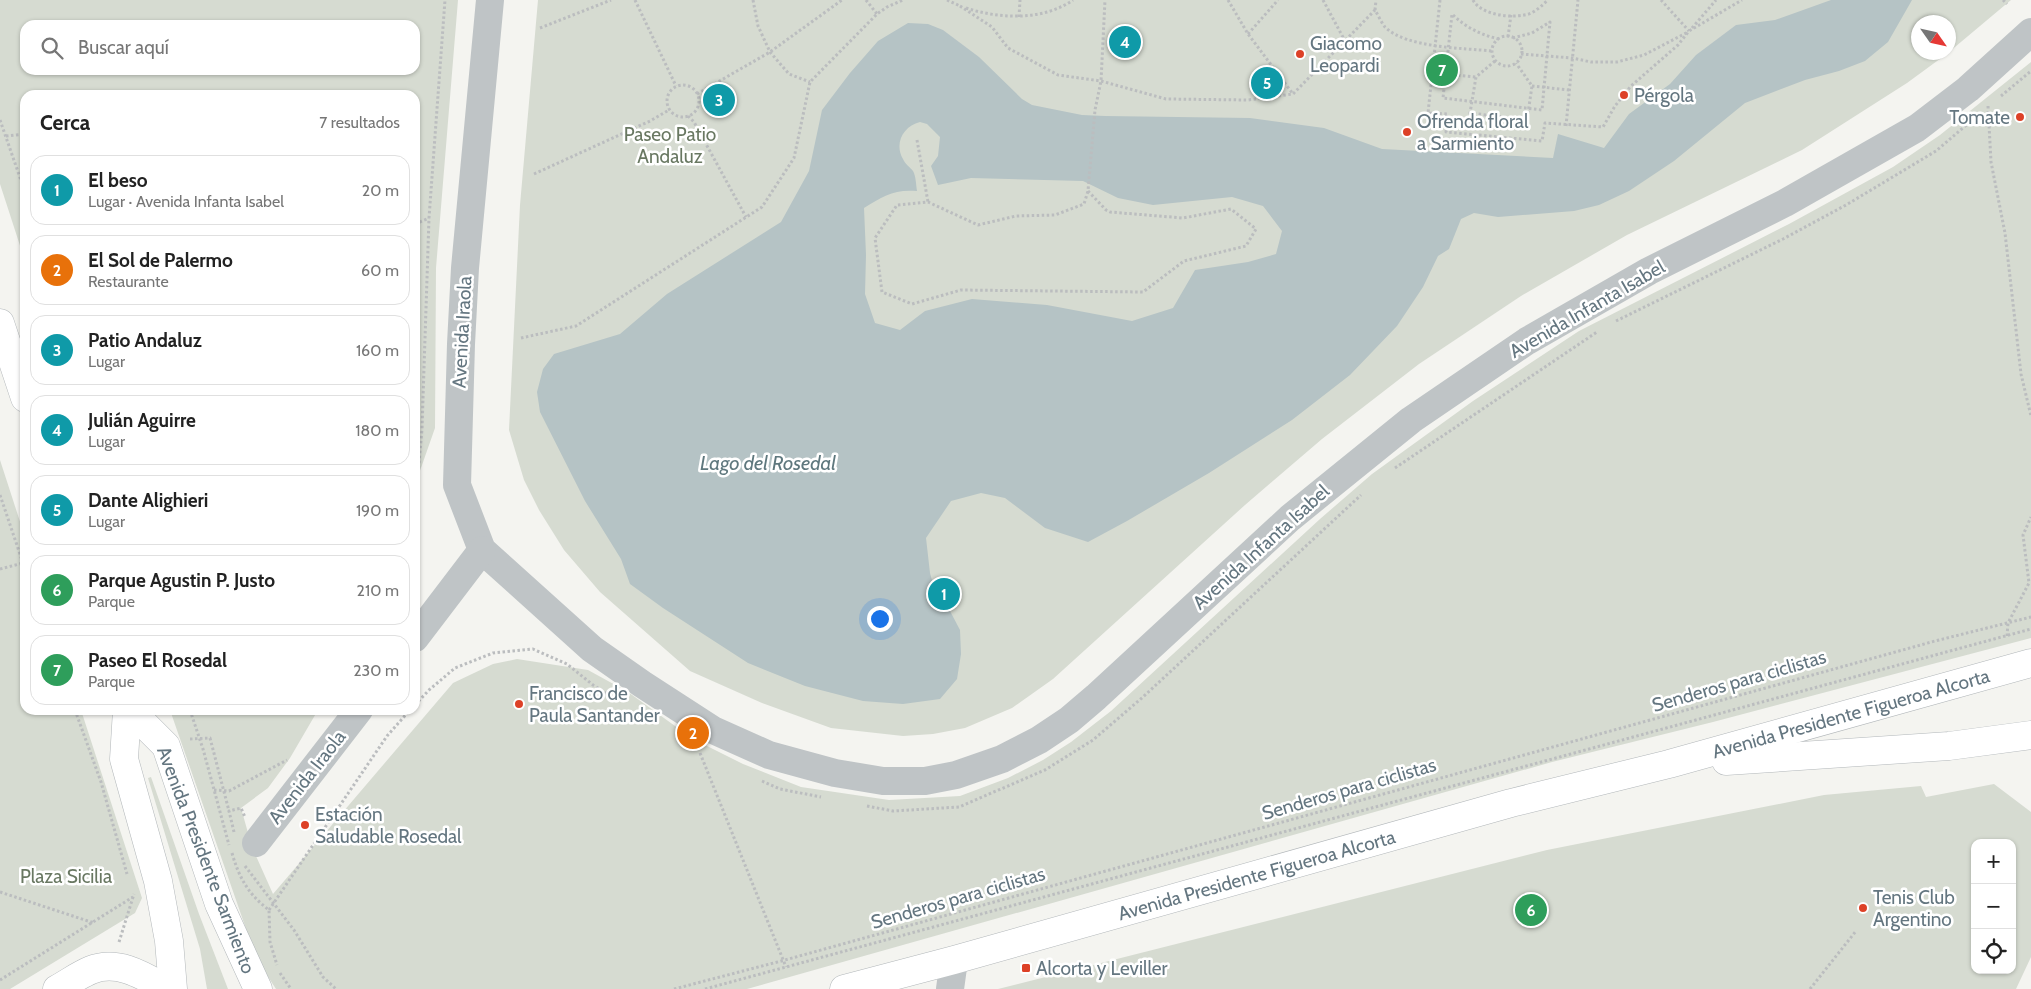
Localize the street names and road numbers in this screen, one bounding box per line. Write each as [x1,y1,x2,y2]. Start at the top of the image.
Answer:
street label: Avenida Infanta Isabel [1505,255,1669,363]
street label: Avenida Iraola [448,275,476,389]
street label: Avenida Infanta Isabel [1188,479,1334,614]
street label: Senderos para ciclistas [1649,645,1829,717]
street label: Avenida Presidente Figueroa Alcorta [1710,664,1992,763]
street label: Avenida Iraola [263,726,351,828]
street label: Avenida Presidente Sarmiento [152,743,260,977]
street label: Senderos para ciclistas [1259,753,1439,825]
street label: Avenida Presidente Figueroa Alcorta [1115,825,1398,925]
street label: Senderos para ciclistas [868,862,1048,934]

